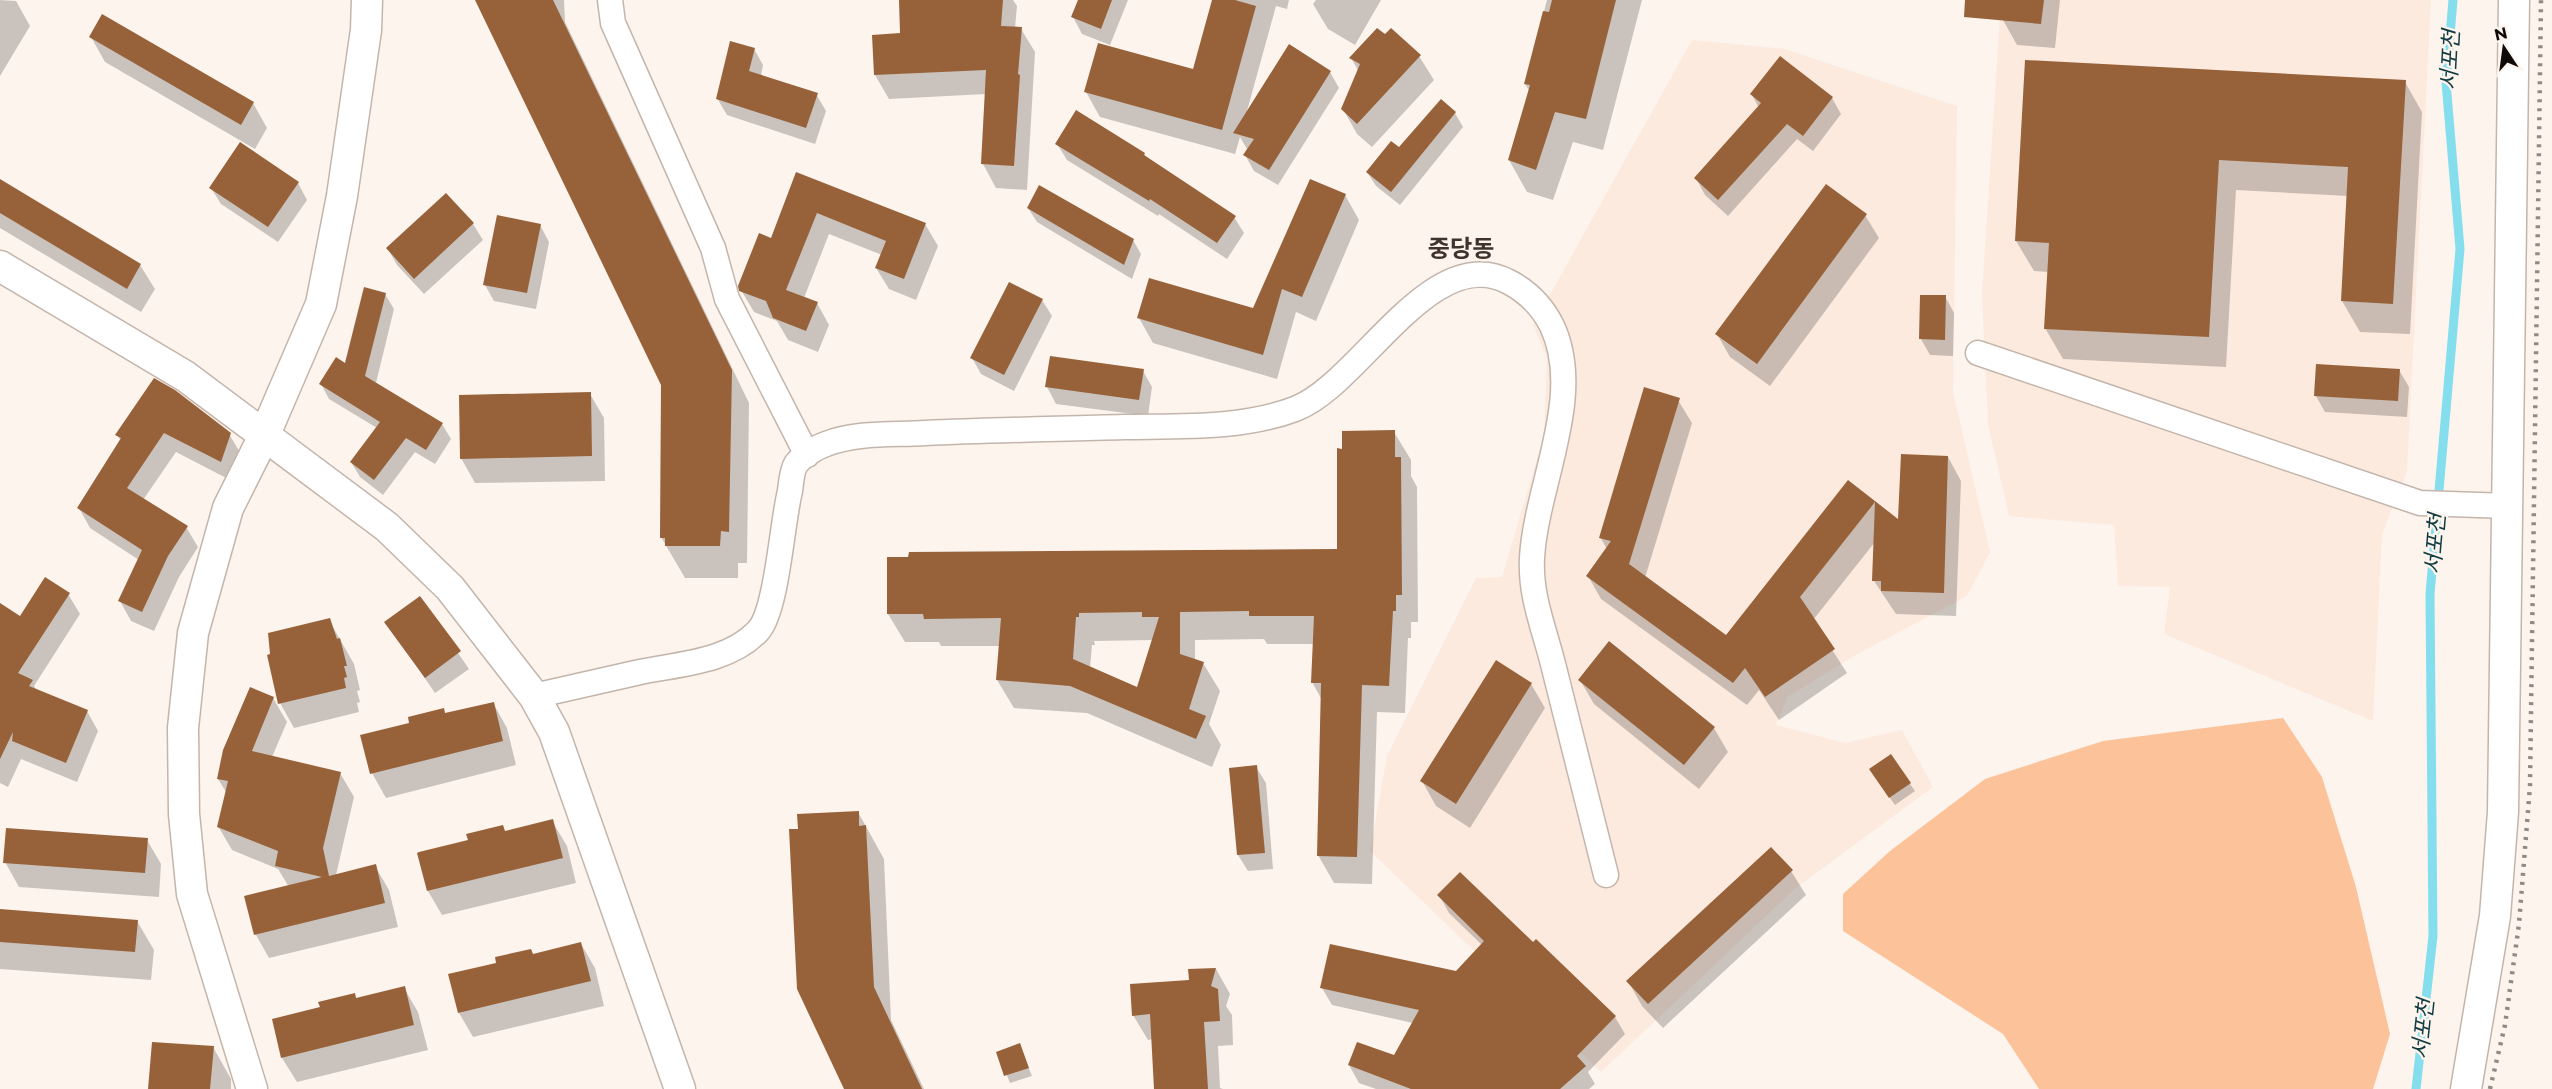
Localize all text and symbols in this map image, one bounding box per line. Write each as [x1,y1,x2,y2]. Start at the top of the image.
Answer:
north arrow [2474,18,2534,78]
text: N [2492,23,2509,45]
water label: 서포천 [2435,26,2465,91]
district label: 중당동 [1428,234,1494,263]
water label: 서포천 [2419,510,2451,575]
water label: 서포천 [2406,995,2440,1061]

